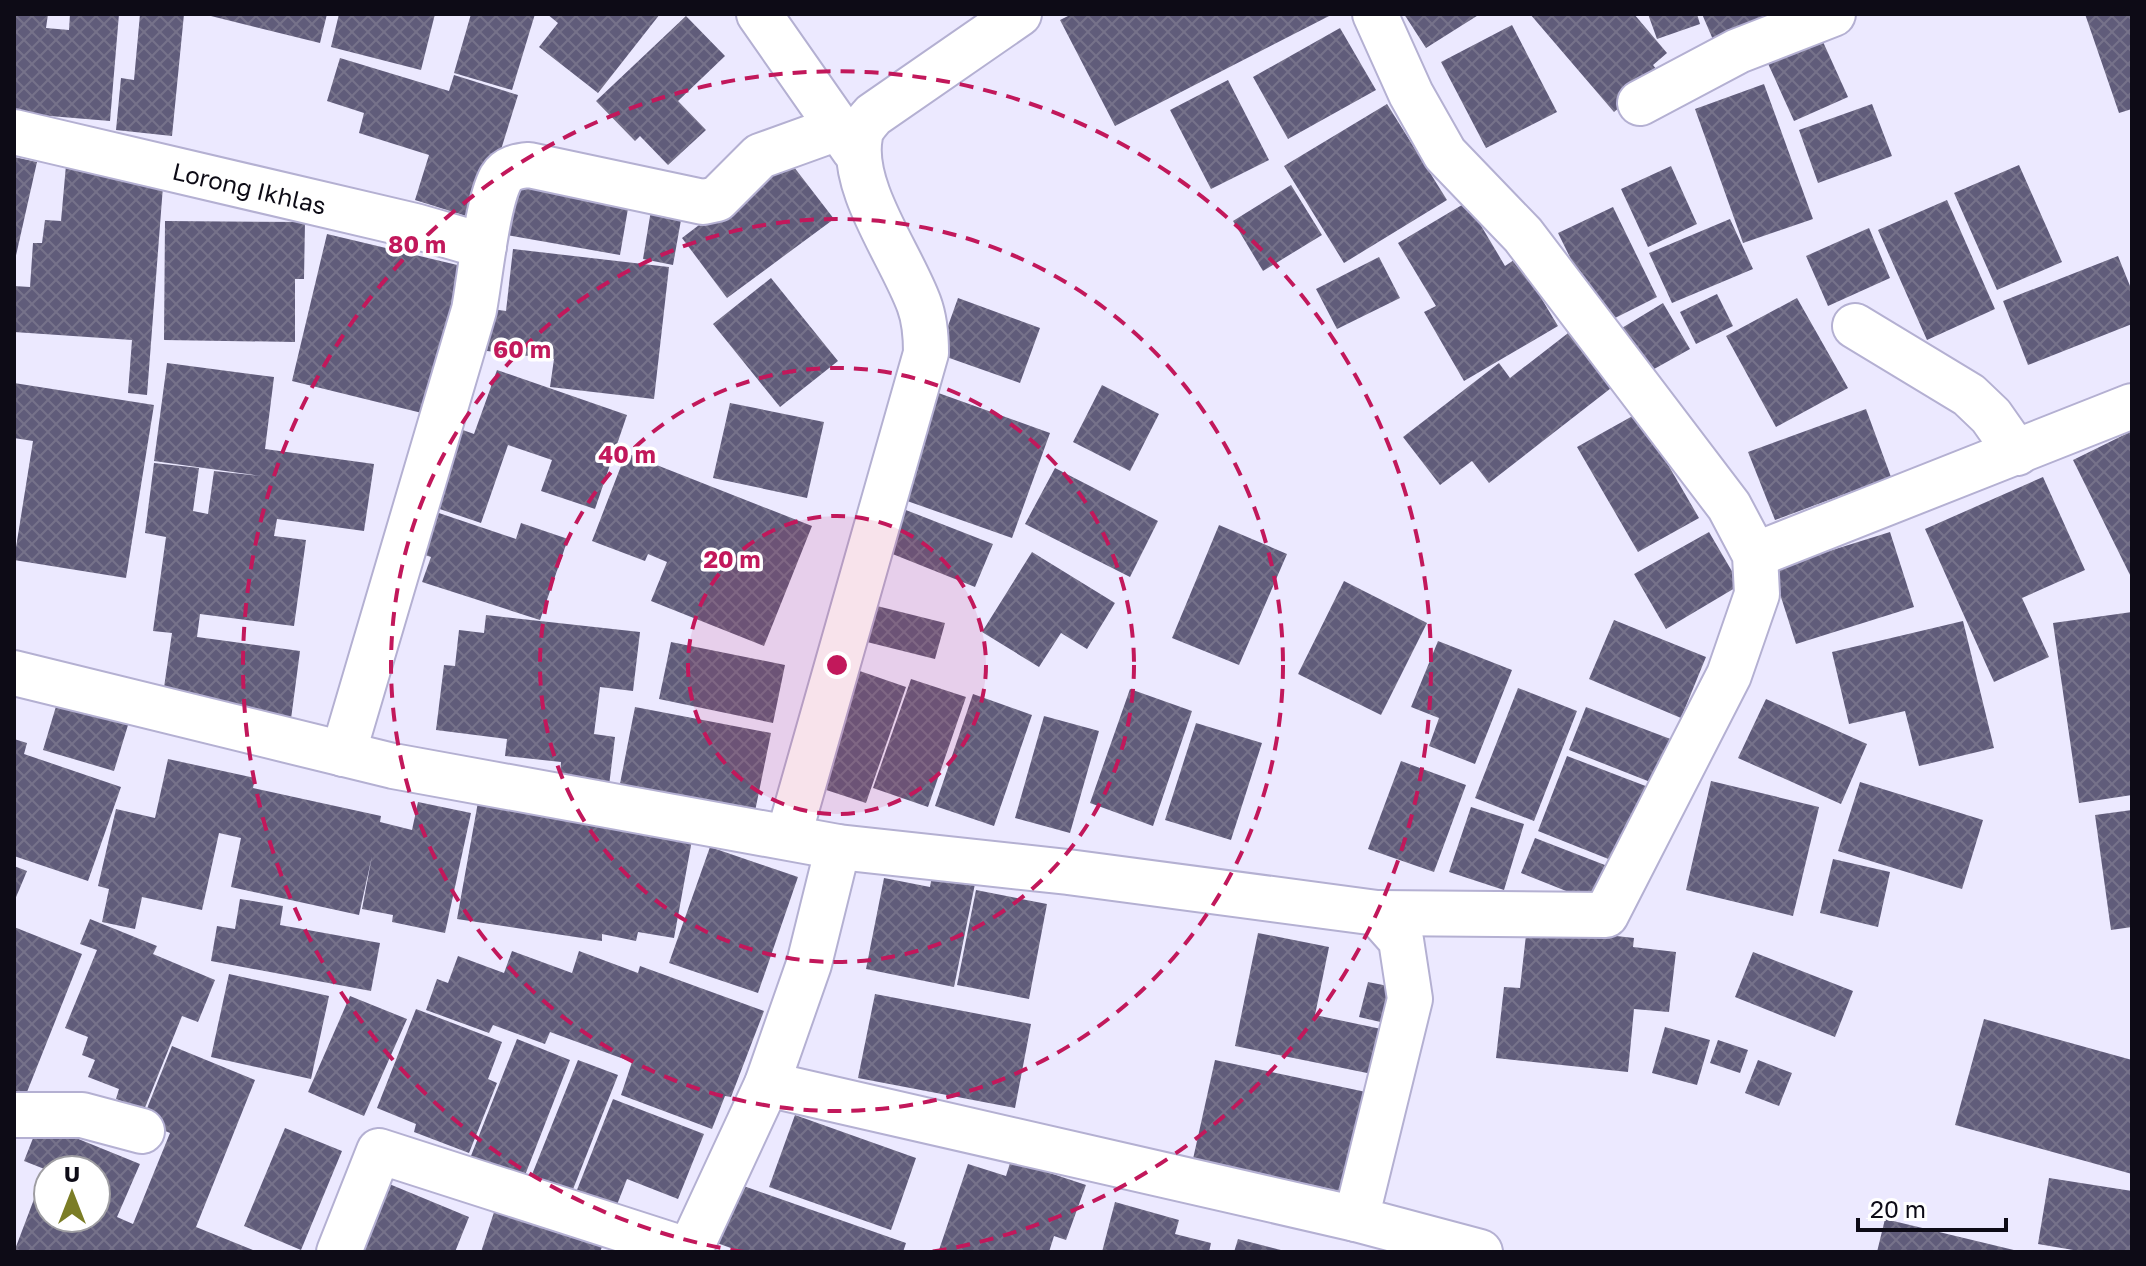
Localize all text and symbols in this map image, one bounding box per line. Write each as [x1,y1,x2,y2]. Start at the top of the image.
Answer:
street label: Lorong Ikhlas [170,155,329,219]
text: 80 m [388,229,446,258]
text: 60 m [493,334,551,363]
text: 40 m [598,439,656,468]
text: 20 m [703,544,761,573]
centre of rings [823,651,851,679]
north arrow [32,1154,112,1234]
text: U [64,1160,80,1187]
scale bar [1858,1182,2006,1232]
text: 20 m [1870,1194,1926,1223]

